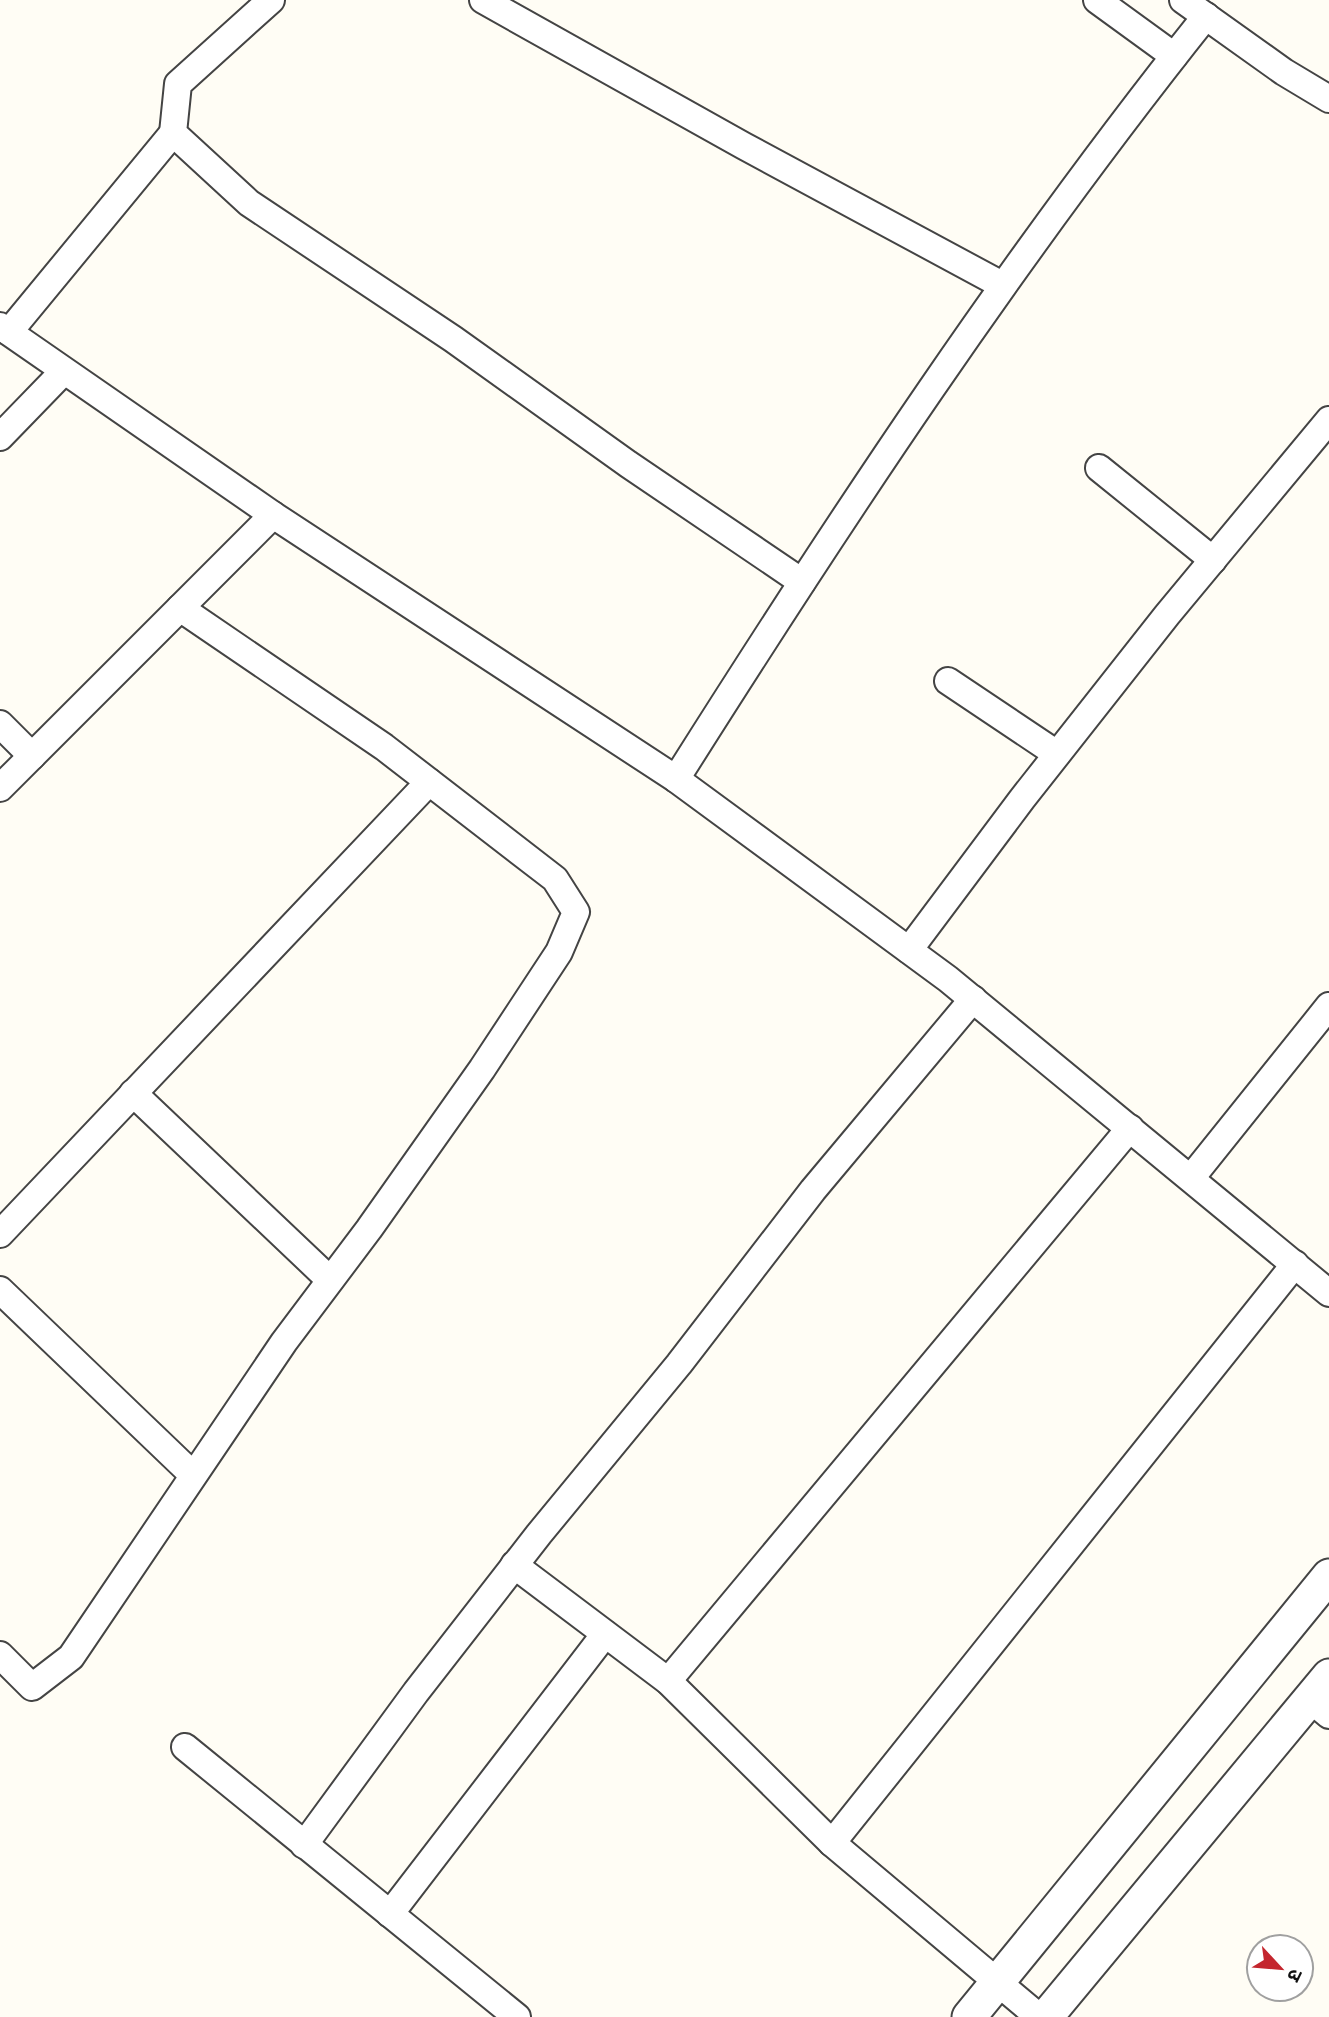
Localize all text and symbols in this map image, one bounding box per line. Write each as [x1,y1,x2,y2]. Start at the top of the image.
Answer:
north arrow [1245,1933,1315,2003]
text: उ [1282,1965,1309,1986]

